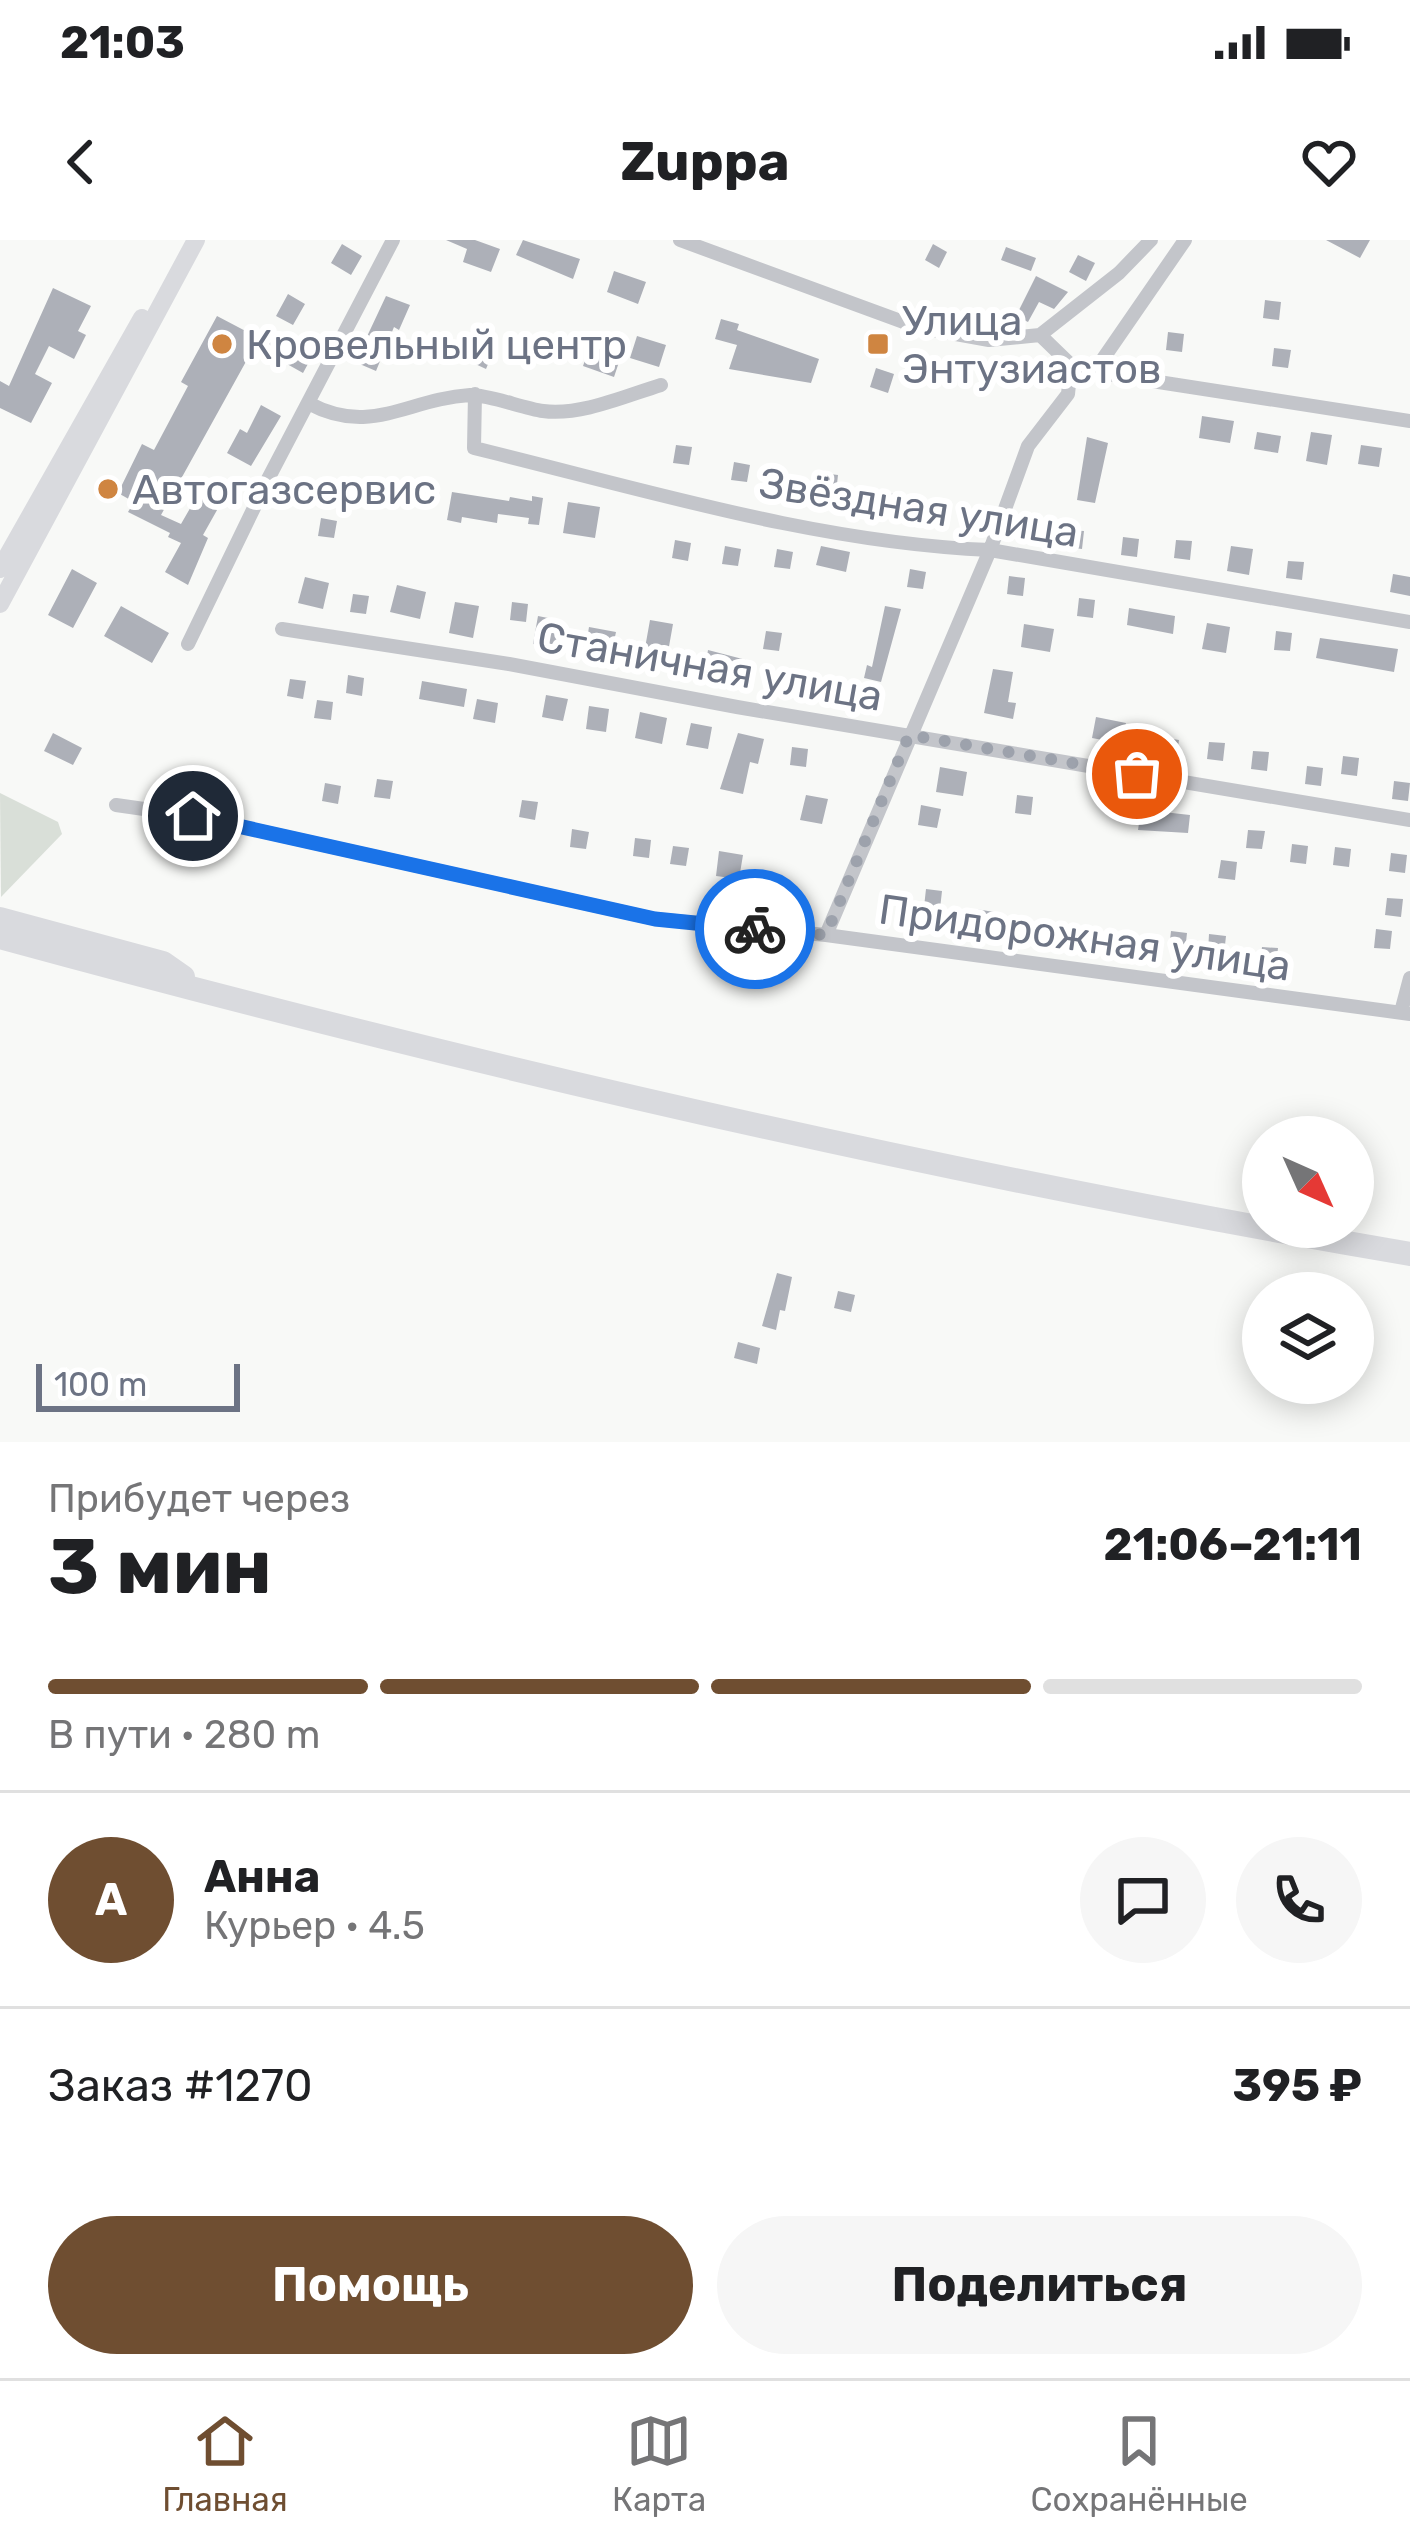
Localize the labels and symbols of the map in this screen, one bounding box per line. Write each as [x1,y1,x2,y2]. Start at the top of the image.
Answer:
place label: Улица Энтузиастов [902,296,1162,394]
place label: Кровельный центр [246,320,627,370]
marker: Кровельный центр [209,331,235,357]
marker: Улица Энтузиастов [865,331,891,357]
street label: Звёздная улица [756,458,1082,558]
place label: Автогазсервис [132,465,436,515]
marker: Автогазсервис [95,476,121,502]
street label: Станичная улица [533,612,886,722]
pin [1086,723,1188,825]
pin [142,765,244,867]
courier [695,869,815,989]
street label: Придорожная улица [876,884,1294,992]
north arrow [1242,1116,1374,1248]
scale bar [36,1358,240,1411]

